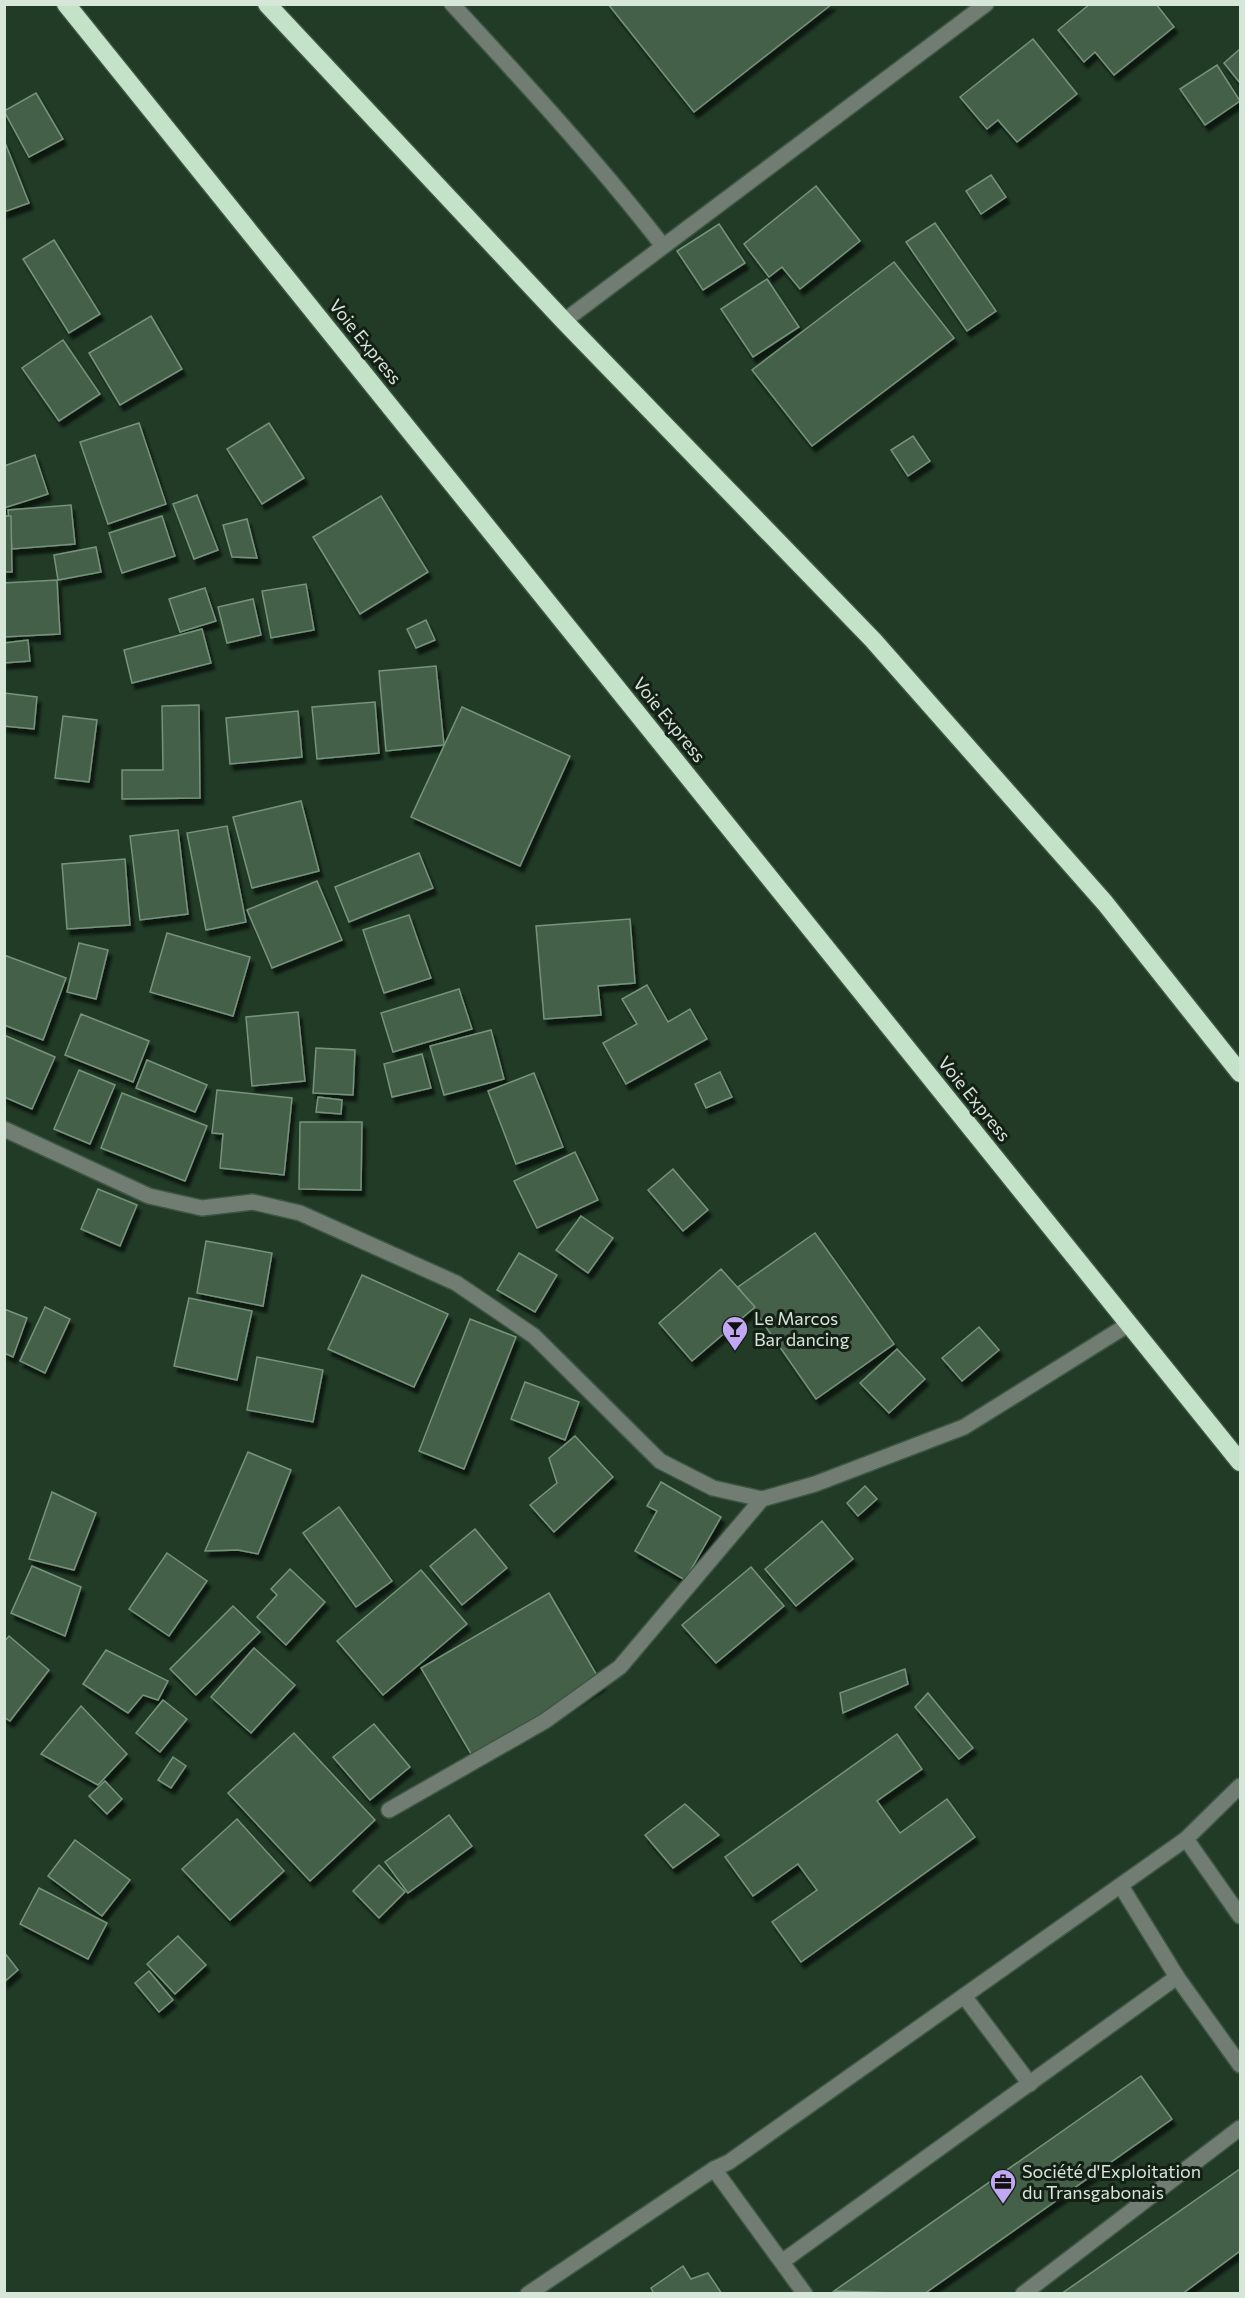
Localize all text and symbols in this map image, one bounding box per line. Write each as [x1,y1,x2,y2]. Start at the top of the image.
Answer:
street label: Voie Express [325,294,407,388]
street label: Voie Express [629,672,711,766]
street label: Voie Express [934,1051,1016,1145]
place label: Le Marcos Bar dancing [754,1307,850,1350]
bar icon: Le Marcos Bar dancing [720,1314,750,1352]
place label: Société d'Exploitation du Transgabonais [1022,2160,1201,2203]
office icon: Société d'Exploitation du Transgabonais [988,2167,1018,2205]

